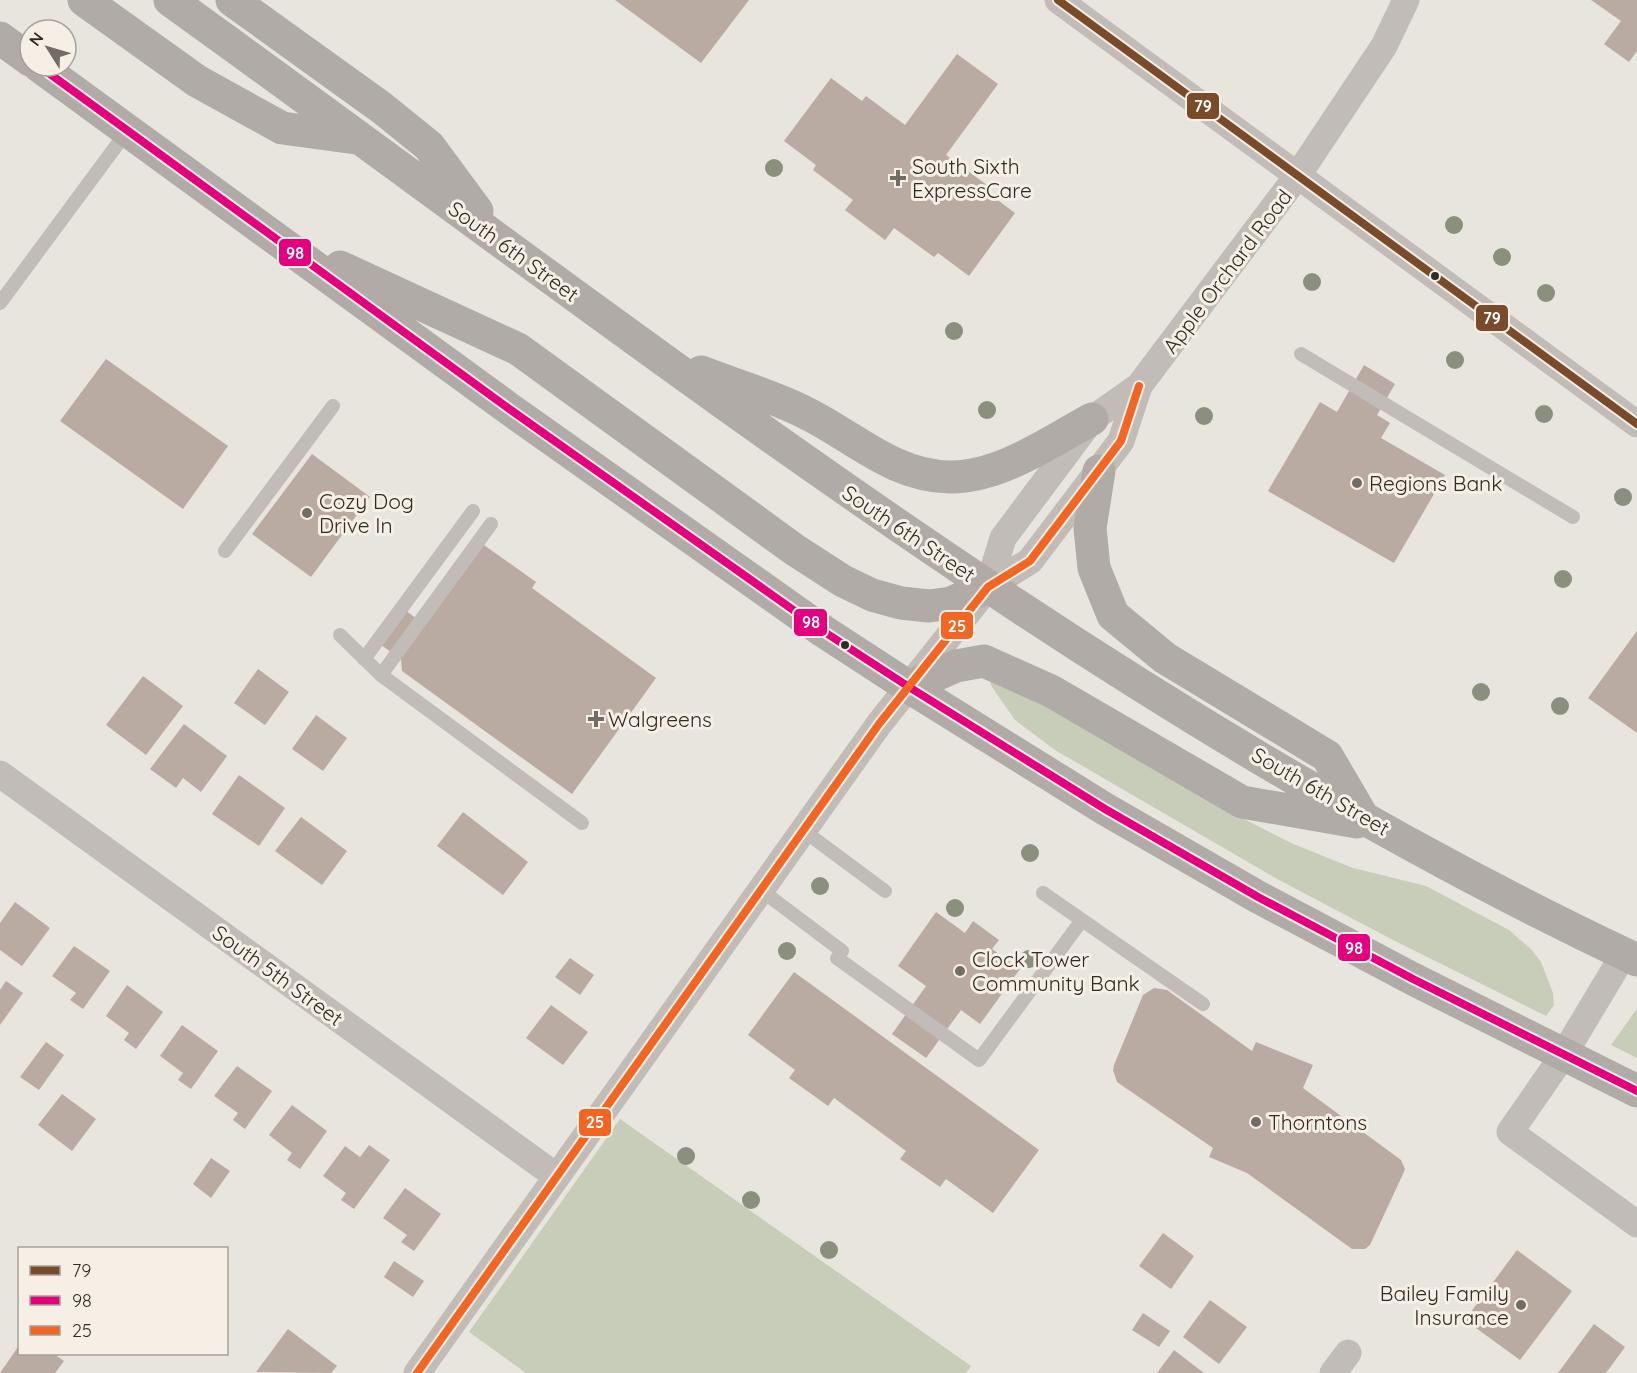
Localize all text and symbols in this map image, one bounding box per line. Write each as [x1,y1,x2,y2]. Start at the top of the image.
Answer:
north arrow [18,18,78,78]
text: N [24,28,48,50]
line badge: 79 [1186,92,1220,120]
text: 79 [1194,96,1212,116]
place label: South Sixth ExpressCare [912,153,1032,203]
marker: South Sixth ExpressCare [889,169,907,187]
street label: Apple Orchard Road [1157,184,1297,358]
street label: South 6th Street [444,195,584,307]
line badge: 98 [278,238,312,267]
text: 98 [286,243,304,263]
unlabelled marker [1429,270,1441,282]
line badge: 79 [1475,304,1509,332]
text: 79 [1483,308,1501,328]
place label: Regions Bank [1369,470,1503,496]
marker: Regions Bank [1350,476,1364,490]
street label: South 6th Street [838,479,980,587]
place label: Cozy Dog Drive In [319,488,414,538]
marker: Cozy Dog Drive In [300,506,314,520]
line badge: 98 [793,608,828,637]
line badge: 25 [940,611,974,640]
text: 98 [802,612,820,632]
text: 25 [948,616,966,636]
unlabelled marker [839,639,851,651]
place label: Walgreens [608,706,712,732]
marker: Walgreens [589,712,603,726]
street label: South 6th Street [1248,741,1394,841]
street label: South 5th Street [208,919,348,1031]
line badge: 98 [1337,933,1371,962]
text: 98 [1345,938,1363,958]
place label: Clock Tower Community Bank [972,946,1140,996]
marker: Clock Tower Community Bank [953,964,967,978]
line badge: 25 [578,1108,612,1137]
place label: Thorntons [1268,1109,1367,1135]
text: 25 [586,1112,604,1132]
marker: Thorntons [1249,1115,1263,1129]
legend [18,1247,228,1355]
text: 79 [72,1259,91,1282]
place label: Bailey Family Insurance [1380,1280,1509,1330]
text: 98 [72,1289,92,1312]
marker: Bailey Family Insurance [1514,1298,1528,1312]
text: 25 [72,1319,92,1342]

